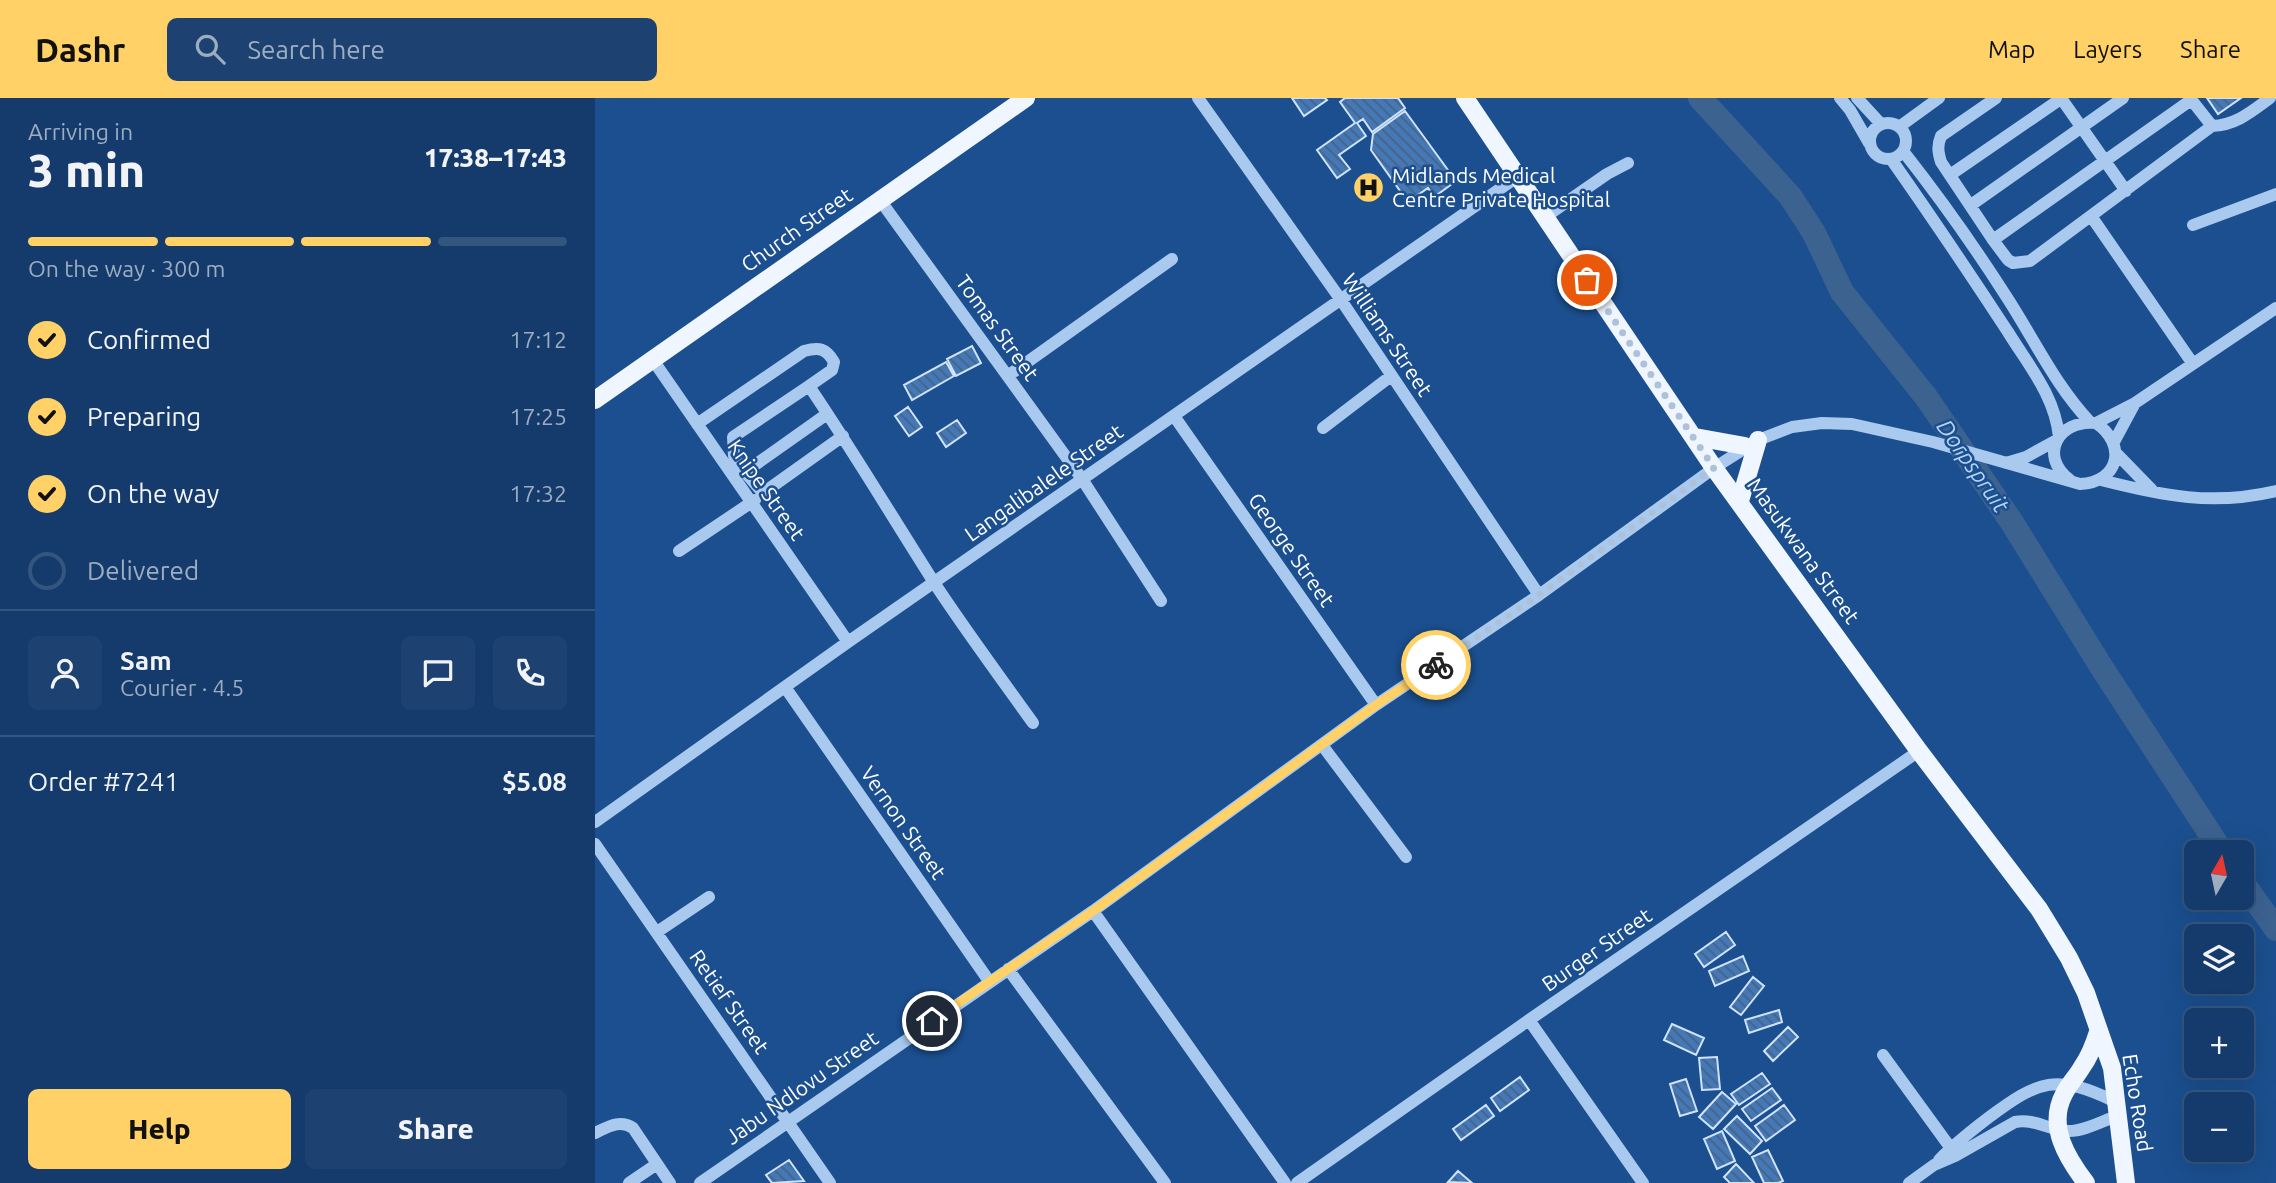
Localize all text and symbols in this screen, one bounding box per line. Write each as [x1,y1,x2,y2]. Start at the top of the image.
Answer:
search box [167,18,657,81]
icon: search [191,30,229,68]
text: Dashr [35,31,125,68]
text: Search here [247,35,385,64]
text: Map [1988,36,2035,63]
text: Layers [2073,36,2142,63]
text: Share [2180,36,2241,63]
text: Arriving in [28,119,133,144]
text: 17:38–17:43 [424,143,567,172]
text: 3 min [28,144,145,196]
place label: Midlands Medical Centre Private Hospital [1392,163,1610,211]
hospital icon: Midlands Medical Centre Private Hospital [1352,171,1386,205]
street label: Church Street [736,182,857,276]
pin [1557,250,1617,310]
text: On the way · 300 m [28,256,225,281]
icon: bag [1568,261,1606,299]
street label: Williams Street [1338,269,1438,400]
street label: Tomas Street [952,270,1044,385]
icon: check [28,321,66,359]
text: Confirmed [87,325,211,354]
text: 17:12 [509,327,567,352]
icon: check [28,398,66,436]
text: Preparing [87,402,201,431]
text: 17:25 [509,404,567,429]
water label: Dorpspruit [1932,415,2015,518]
street label: Langalibalele Street [960,419,1127,546]
street label: Knipe Street [723,435,810,544]
street label: Masukwana Street [1743,473,1865,628]
icon: check [28,475,66,513]
text: On the way [87,479,219,508]
text: 17:32 [509,481,567,506]
street label: George Street [1244,488,1340,611]
text: Delivered [87,556,199,585]
courier [1401,630,1471,700]
button: person [28,636,102,710]
button: chat [401,636,475,710]
button: phone [493,636,567,710]
text: Sam [120,646,172,675]
icon: bike [1417,646,1455,684]
text: Courier · 4.5 [120,675,244,700]
street label: Vernon Street [856,762,951,883]
text: Order #7241 [28,767,179,796]
text: $5.08 [502,767,567,796]
north arrow [2184,840,2254,910]
map controls [2184,840,2254,1162]
street label: Burger Street [1537,903,1656,996]
button: layers [2184,924,2254,994]
street label: Retief Street [685,945,774,1058]
pin [902,991,962,1051]
icon: home [913,1002,951,1040]
button: + [2184,1008,2254,1078]
street label: Jabu Ndlovu Street [720,1025,882,1149]
street label: Echo Road [2118,1052,2158,1154]
button: Help [28,1089,291,1169]
button: Share [305,1089,567,1169]
button: − [2184,1092,2254,1162]

